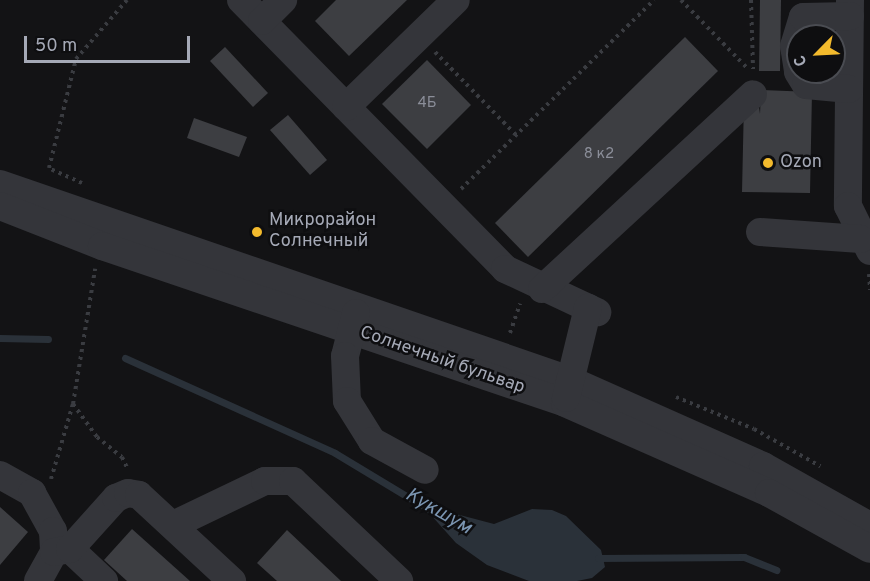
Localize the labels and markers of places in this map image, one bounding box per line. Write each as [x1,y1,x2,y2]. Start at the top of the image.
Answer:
place label: Ozon [780,152,822,174]
marker: Ozon [761,156,775,170]
place label: Микрорайон Солнечный [269,211,376,254]
marker: Микрорайон Солнечный [250,225,264,239]

